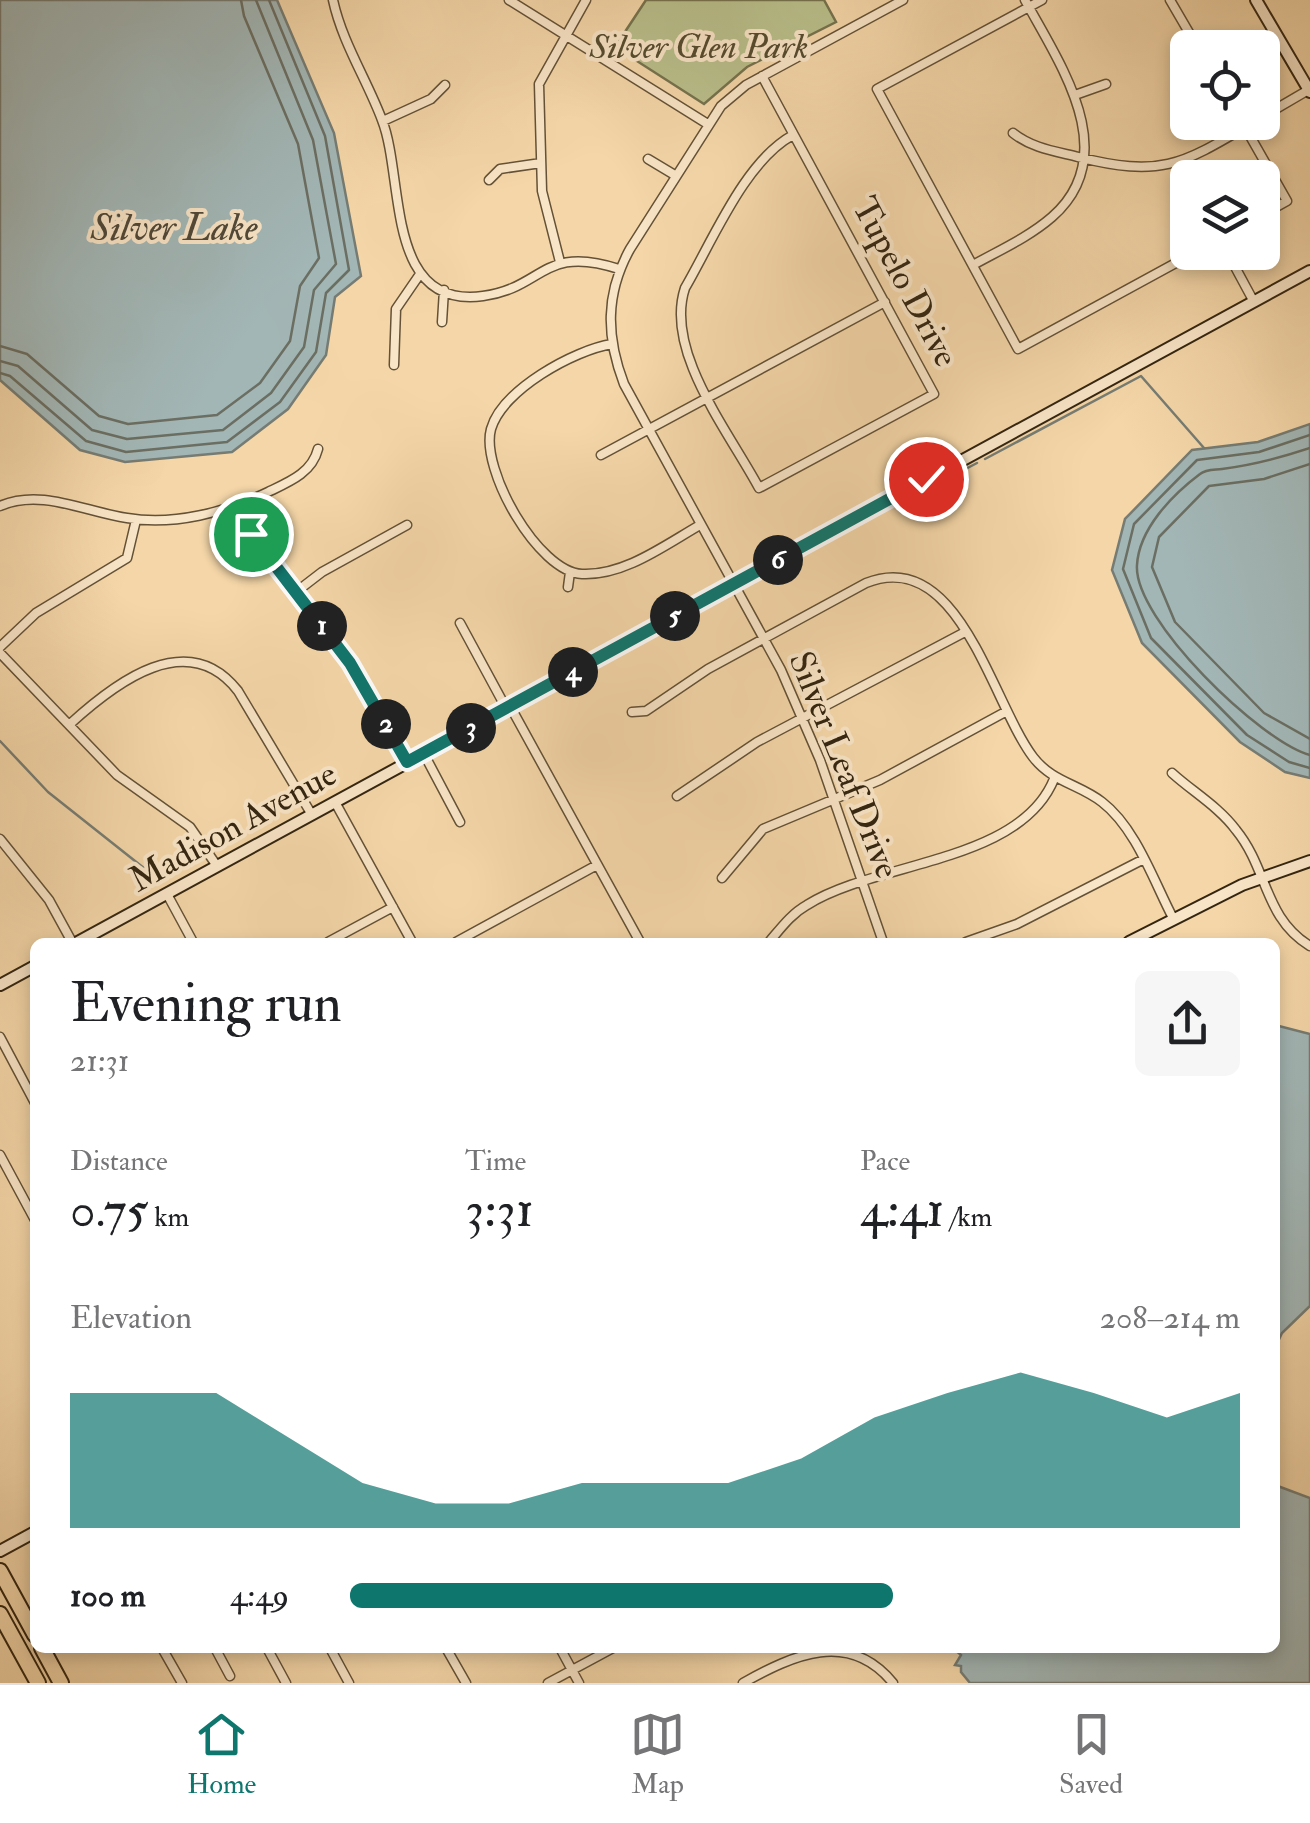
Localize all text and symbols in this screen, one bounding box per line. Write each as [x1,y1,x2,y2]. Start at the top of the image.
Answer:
park label: Silver Glen Park [588,25,809,69]
map controls [1170,30,1280,270]
button: locate [1170,30,1280,140]
button: layers [1170,160,1280,270]
street label: Tupelo Drive [842,190,968,374]
water label: Silver Lake [90,204,258,252]
pin [884,437,969,522]
icon: check [899,452,954,507]
pin [209,492,294,577]
icon: arrive [224,507,279,562]
pin: 6 [753,535,803,585]
text: 6 [771,542,785,577]
pin: 5 [650,591,700,641]
text: 5 [669,598,681,633]
pin: 1 [297,601,347,651]
text: 1 [317,608,327,643]
street label: Silver Leaf Drive [779,645,909,885]
pin: 4 [548,647,598,697]
text: 4 [565,654,581,689]
pin: 2 [361,699,411,749]
pin: 3 [446,703,496,753]
text: 2 [379,706,393,741]
text: 3 [466,710,476,745]
street label: Madison Avenue [122,752,344,902]
text: Evening run [70,969,342,1038]
button: share [1135,971,1240,1076]
text: 21:31 [70,1041,129,1081]
text: Distance [70,1144,168,1179]
text: Time [465,1144,526,1179]
text: Pace [860,1144,910,1179]
text: 0.75 [70,1179,148,1242]
text: 3:31 [465,1179,534,1242]
text: 4:41 [860,1179,944,1242]
text: km [148,1200,189,1235]
text: /km [944,1200,992,1235]
text: Elevation [70,1298,192,1338]
text: 208–214 m [1100,1298,1240,1338]
text: 100 m [70,1576,146,1616]
text: 4:49 [230,1576,289,1616]
tab: Home [187,1707,256,1802]
tab: Map [630,1707,685,1802]
tab: Saved [1059,1707,1123,1802]

